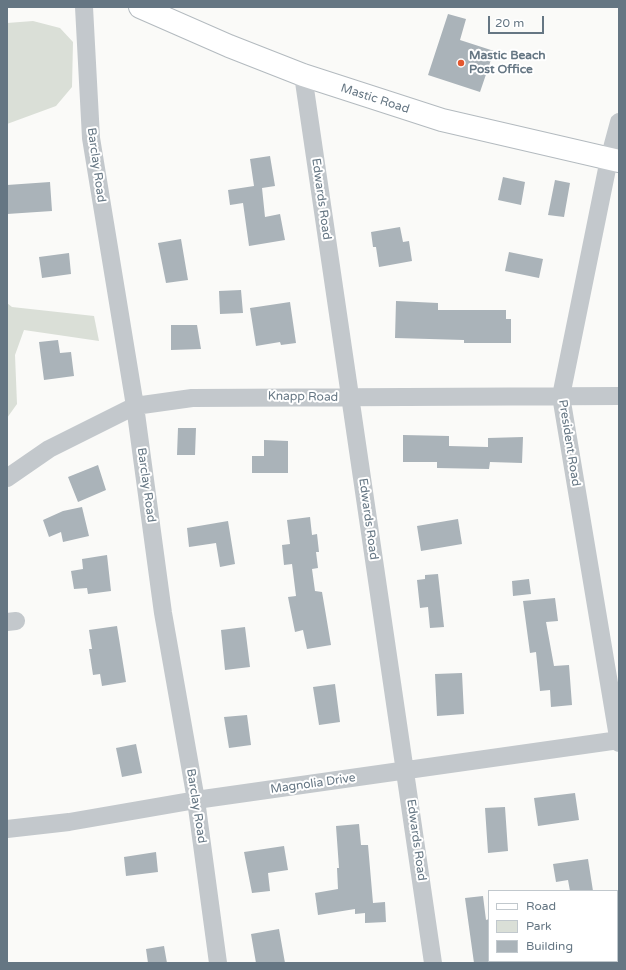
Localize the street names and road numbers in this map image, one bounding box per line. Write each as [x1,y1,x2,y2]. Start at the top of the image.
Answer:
street label: Mastic Road [339,81,411,117]
street label: Barclay Road [84,127,108,203]
street label: Edwards Road [308,157,334,241]
street label: Knapp Road [268,389,338,405]
street label: President Road [555,399,583,487]
street label: Barclay Road [134,447,158,523]
street label: Edwards Road [355,477,381,561]
street label: Barclay Road [183,768,209,844]
street label: Magnolia Drive [269,771,357,797]
street label: Edwards Road [403,798,429,882]

